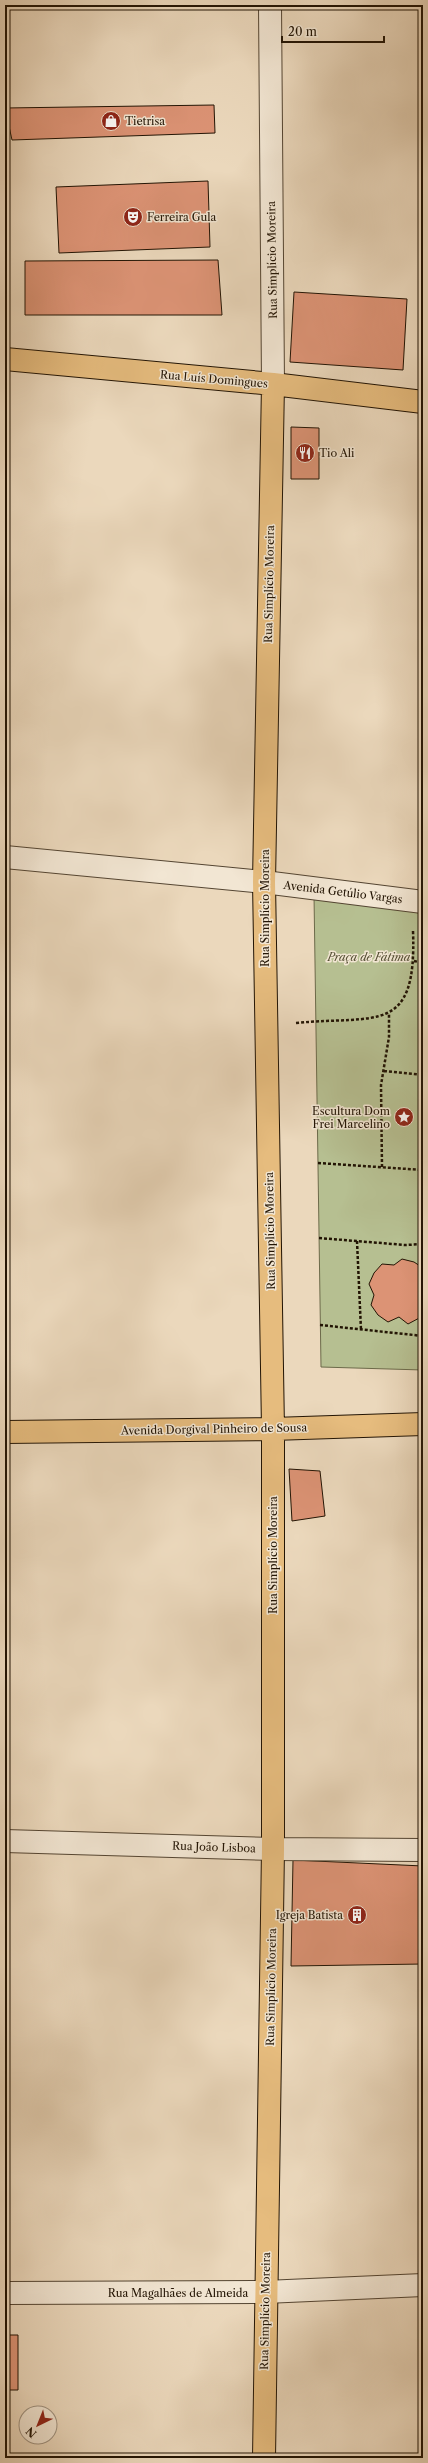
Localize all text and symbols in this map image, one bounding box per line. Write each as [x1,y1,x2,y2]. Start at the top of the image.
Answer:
scale bar [282,18,384,44]
text: 20 m [288,24,317,39]
shop icon: Tietrisa [100,110,122,132]
place label: Tietrisa [125,114,165,128]
street label: Rua Simplício Moreira [264,201,280,319]
theatre icon: Ferreira Gula [122,206,144,228]
place label: Ferreira Gula [147,210,217,224]
street label: Rua Luís Domingues [160,367,269,391]
restaurant icon: Tio Ali [294,442,316,464]
place label: Tio Ali [319,446,355,460]
street label: Rua Simplício Moreira [261,525,277,643]
street label: Rua Simplício Moreira [258,849,272,967]
street label: Avenida Getúlio Vargas [282,878,404,906]
park label: Praça de Fátima [327,950,411,964]
place label: Escultura Dom Frei Marcelino [312,1104,391,1131]
place icon: Escultura Dom Frei Marcelino [393,1106,415,1128]
street label: Rua Simplício Moreira [262,1172,278,1290]
street label: Avenida Dorgival Pinheiro de Sousa [120,1420,307,1438]
street label: Rua Simplício Moreira [266,1496,280,1614]
street label: Rua João Lisboa [172,1839,256,1855]
building icon: Igreja Batista [346,1904,368,1926]
place label: Igreja Batista [276,1908,343,1922]
street label: Rua Simplício Moreira [263,1928,279,2046]
street label: Rua Simplício Moreira [257,2252,273,2370]
street label: Rua Magalhães de Almeida [108,2286,249,2300]
north arrow [18,2405,58,2445]
text: N [23,2424,39,2441]

